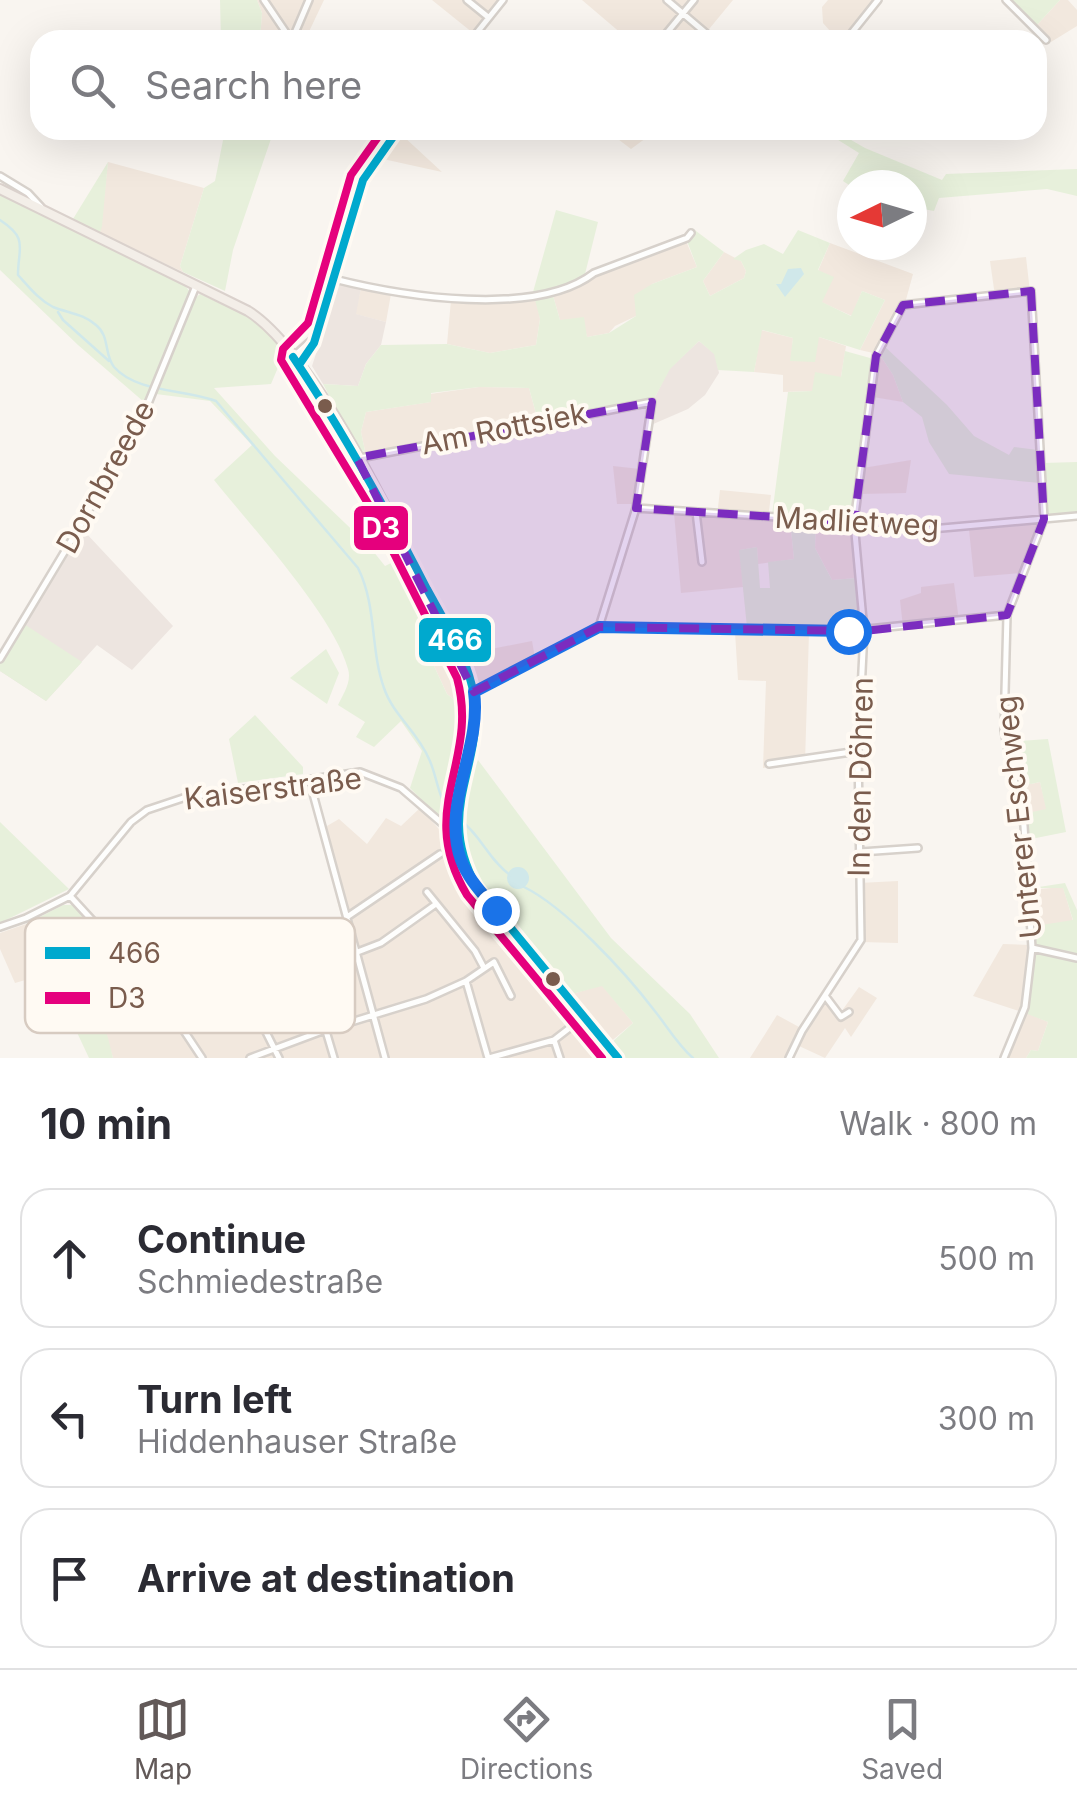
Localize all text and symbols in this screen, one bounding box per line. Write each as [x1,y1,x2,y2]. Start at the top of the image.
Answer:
search box [30,30,1047,140]
icon: search [65,58,120,113]
text: Search here [145,62,362,108]
north arrow [837,170,927,260]
street label: Dornbreede [48,394,162,559]
street label: Am Rottsiek [418,394,590,462]
unlabelled marker [315,396,335,416]
street label: Madlietweg [774,499,940,543]
line badge: D3 [352,504,410,552]
text: D3 [362,511,400,545]
route start [826,609,872,655]
line badge: 466 [417,616,493,664]
text: 466 [427,623,483,657]
street label: In den Döhren [840,677,880,877]
street label: Unterer Eschweg [987,694,1049,940]
street label: Kaiserstraße [182,759,364,817]
route end [474,888,520,934]
legend [25,918,355,1033]
text: 466 [108,936,161,970]
unlabelled marker [543,969,563,989]
text: D3 [108,981,146,1015]
text: 10 min [40,1098,172,1149]
text: Walk · 800 m [839,1104,1037,1143]
text: Continue [137,1216,306,1262]
icon: ahead [42,1231,97,1286]
text: 500 m [938,1239,1035,1278]
text: Schmiedestraße [137,1262,383,1301]
text: Turn left [137,1376,292,1422]
icon: left [42,1391,97,1446]
text: 300 m [938,1399,1035,1438]
text: Hiddenhauser Straße [137,1422,457,1461]
icon: arrive [42,1551,97,1606]
text: Arrive at destination [137,1555,515,1601]
tab: Map [134,1692,192,1786]
tab: Directions [460,1692,593,1786]
tab: Saved [861,1692,943,1786]

